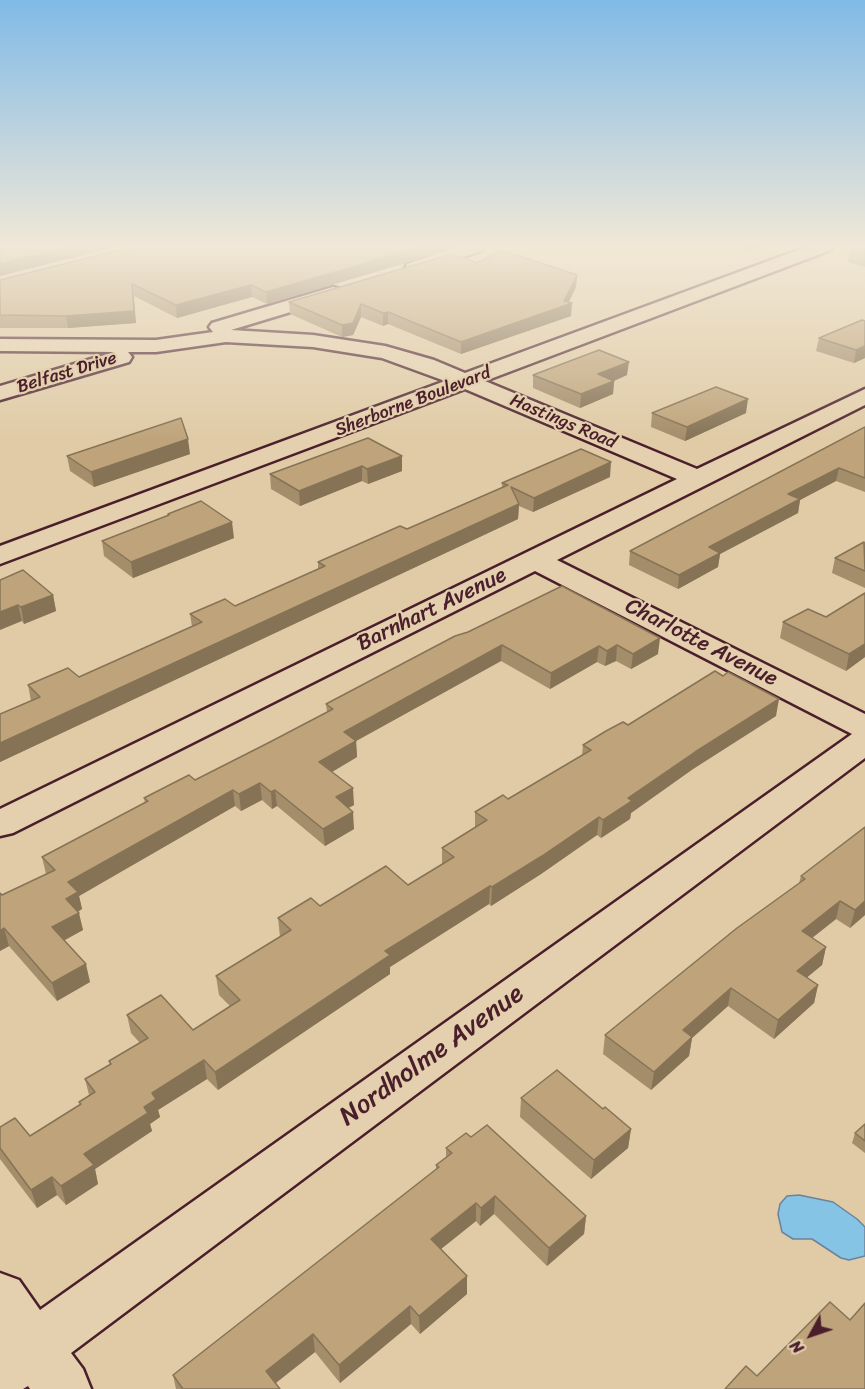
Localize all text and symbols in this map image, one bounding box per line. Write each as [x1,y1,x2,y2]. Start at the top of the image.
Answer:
street label: Belfast Drive [14,348,120,398]
street label: Sherborne Boulevard [332,362,494,442]
street label: Hastings Road [507,390,619,454]
street label: Barnhart Avenue [353,562,511,658]
street label: Charlotte Avenue [620,593,782,693]
street label: Nordholme Avenue [333,978,531,1134]
north arrow [781,1305,841,1365]
text: N [782,1333,812,1360]

